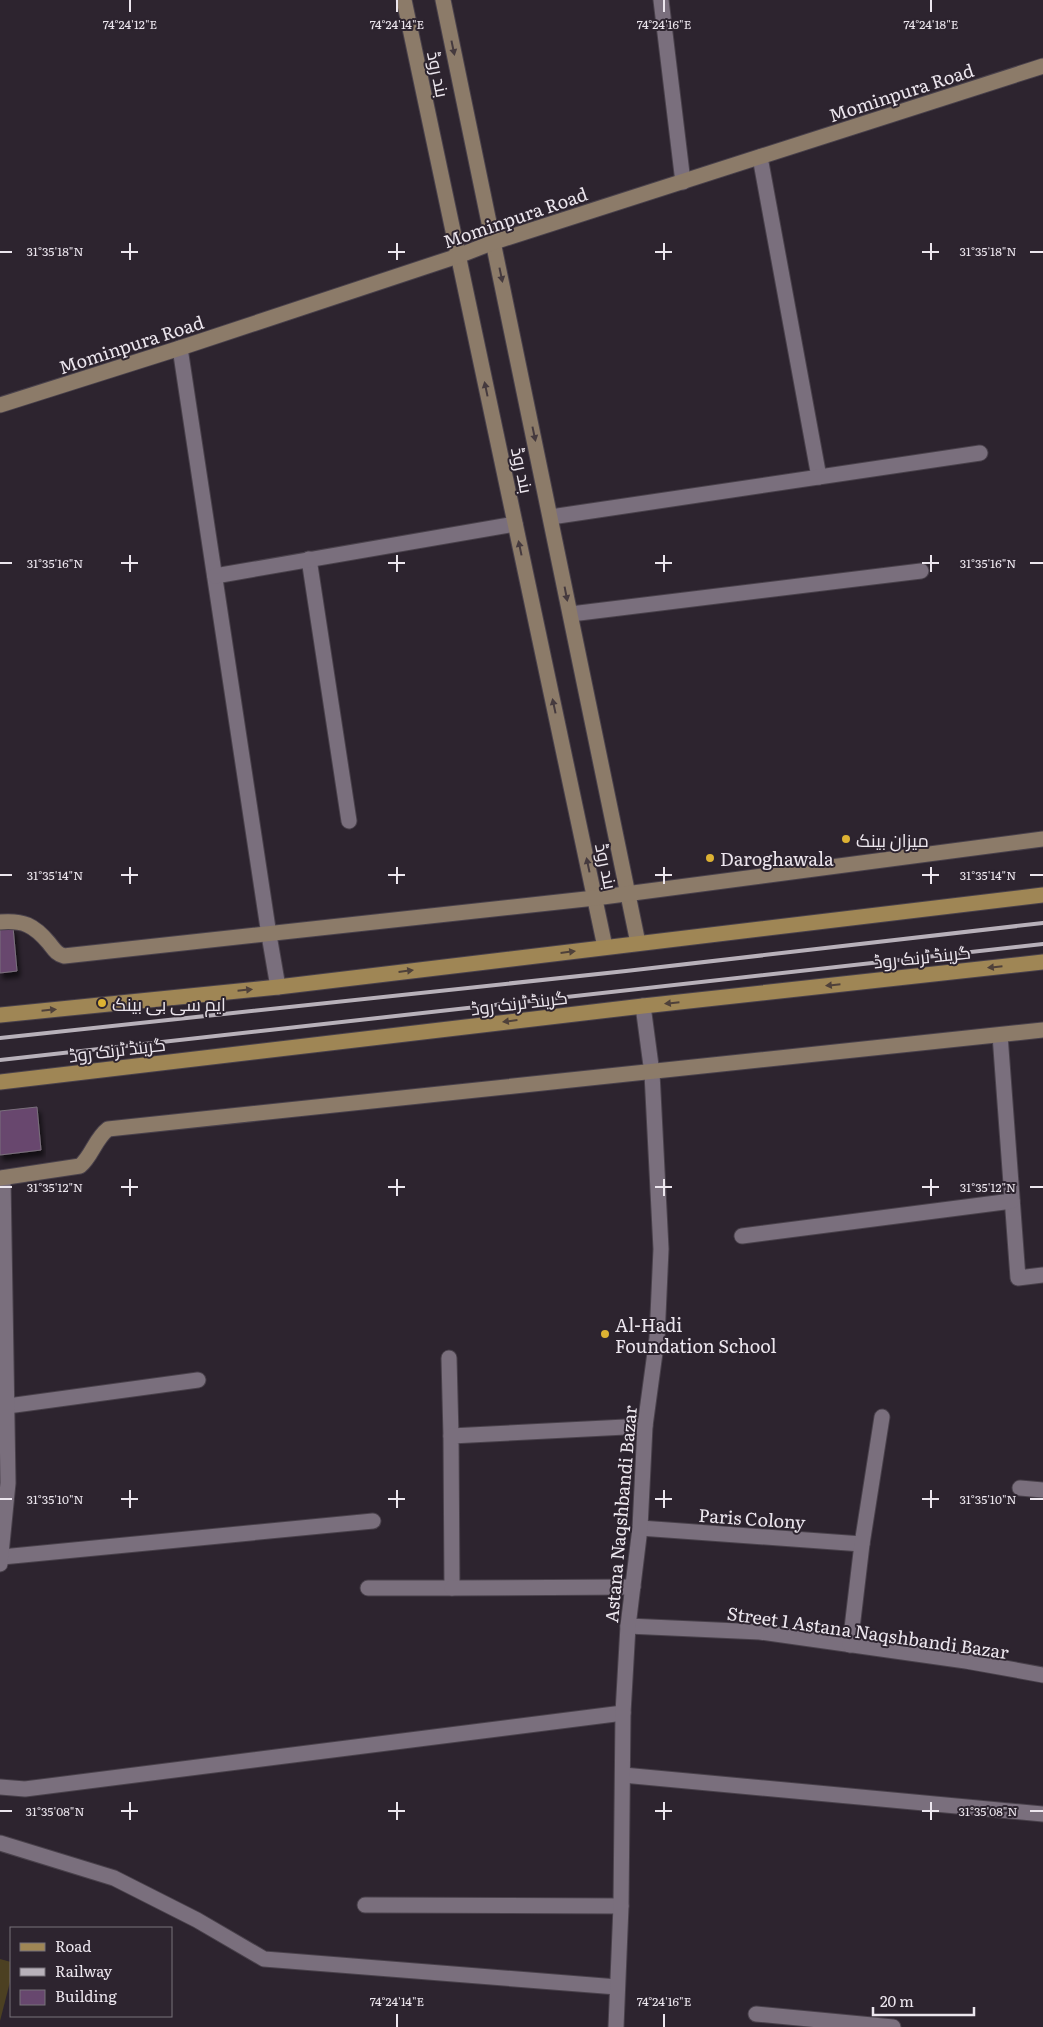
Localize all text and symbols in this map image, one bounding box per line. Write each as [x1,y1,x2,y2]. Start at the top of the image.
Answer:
text: 74°24'12"E [103,15,158,33]
text: 74°24'14"E [370,15,425,33]
text: 74°24'16"E [637,15,692,33]
text: 74°24'18"E [904,15,959,33]
one-way arrow [449,40,457,55]
street label: بند روڈ [421,48,457,100]
street label: Mominpura Road [825,56,977,128]
street label: Mominpura Road [439,180,591,254]
text: 31°35'18"N [27,242,83,260]
text: 31°35'18"N [960,242,1016,260]
one-way arrow [497,268,505,284]
street label: Mominpura Road [55,308,207,380]
one-way arrow [482,380,490,396]
one-way arrow [530,427,538,443]
street label: بند روڈ [505,444,541,496]
one-way arrow [516,539,524,555]
text: 31°35'16"N [27,554,83,572]
text: 31°35'16"N [960,554,1016,572]
one-way arrow [563,586,571,602]
one-way arrow [550,699,558,714]
place label: میزان بینک [856,826,929,853]
marker: میزان بینک [840,833,852,845]
street label: بند روڈ [589,840,625,892]
place label: Daroghawala [720,845,834,872]
marker: Daroghawala [704,852,716,864]
one-way arrow [584,858,592,873]
text: 31°35'14"N [27,866,83,884]
text: 31°35'14"N [960,866,1016,884]
street label: گرینڈ ٹرنک روڈ [872,937,972,975]
one-way arrow [560,948,576,956]
one-way arrow [986,963,1002,971]
one-way arrow [399,967,415,975]
one-way arrow [825,981,841,989]
street label: گرینڈ ٹرنک روڈ [469,983,569,1021]
one-way arrow [237,986,253,994]
place label: ایم سی بی بینک [112,990,226,1017]
marker: ایم سی بی بینک [96,997,108,1009]
one-way arrow [663,999,679,1007]
one-way arrow [41,1006,57,1014]
one-way arrow [502,1018,518,1026]
street label: گرینڈ ٹرنک روڈ [67,1030,167,1068]
text: 31°35'12"N [27,1178,83,1196]
text: 31°35'12"N [960,1178,1016,1196]
place label: Al-Hadi Foundation School [615,1311,777,1359]
marker: Al-Hadi Foundation School [599,1328,611,1340]
street label: Astana Naqshbandi Bazar [597,1404,643,1624]
text: 31°35'10"N [26,1490,84,1508]
text: 31°35'10"N [959,1490,1017,1508]
street label: Paris Colony [698,1501,807,1535]
street label: Street 1 Astana Naqshbandi Bazar [725,1599,1011,1665]
text: 31°35'08"N [26,1802,84,1820]
text: 31°35'08"N [959,1802,1017,1820]
legend [10,1927,172,2017]
text: Road [55,1934,91,1957]
text: Railway [55,1959,113,1982]
text: Building [55,1984,117,2007]
scale bar [873,1984,974,2016]
text: 20 m [880,1989,914,2012]
text: 74°24'14"E [370,1992,425,2010]
text: 74°24'16"E [637,1992,692,2010]

